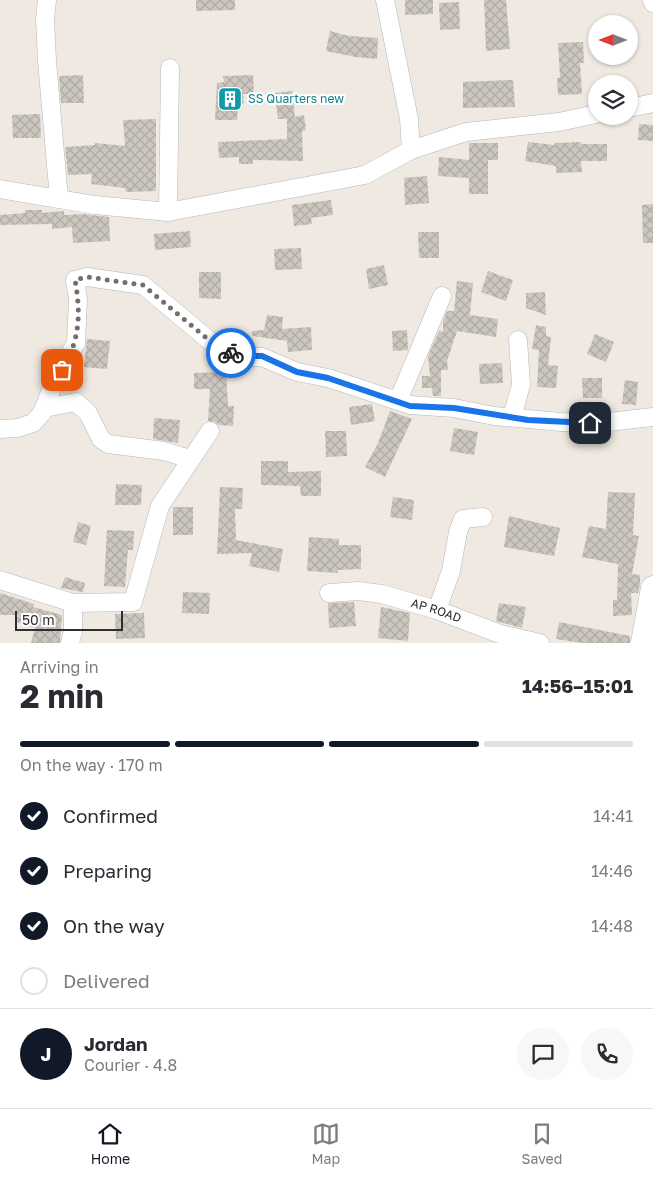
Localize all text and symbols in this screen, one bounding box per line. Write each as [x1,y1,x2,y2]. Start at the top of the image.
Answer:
north arrow [588,15,638,65]
map controls [588,15,638,125]
button: layers [588,75,638,125]
building icon: SS Quarters new [217,86,243,112]
place label: SS Quarters new [248,91,344,106]
courier [206,328,256,378]
icon: bike [217,339,245,367]
pin [41,349,83,391]
icon: bag [48,356,76,384]
pin [569,402,611,444]
icon: home [576,409,604,437]
street label: AP ROAD [409,595,464,626]
scale bar [15,608,122,631]
text: 50 m [22,611,55,628]
text: Arriving in [20,657,99,677]
text: 14:56–15:01 [522,674,633,697]
text: 2 min [20,677,104,715]
text: On the way · 170 m [20,755,163,775]
icon: check [20,802,48,830]
text: Confirmed [63,804,158,827]
text: 14:41 [593,806,633,826]
icon: check [20,857,48,885]
text: Preparing [63,859,152,882]
text: 14:46 [591,861,633,881]
icon: check [20,912,48,940]
text: On the way [63,914,165,937]
text: 14:48 [591,916,633,936]
text: Delivered [63,969,150,992]
button: chat [517,1028,569,1080]
button: phone [581,1028,633,1080]
text: Jordan [84,1032,148,1055]
text: J [41,1042,51,1065]
text: Courier · 4.8 [84,1055,177,1075]
tab: Home [91,1120,130,1167]
tab: Map [312,1120,340,1167]
tab: Saved [521,1120,562,1167]

